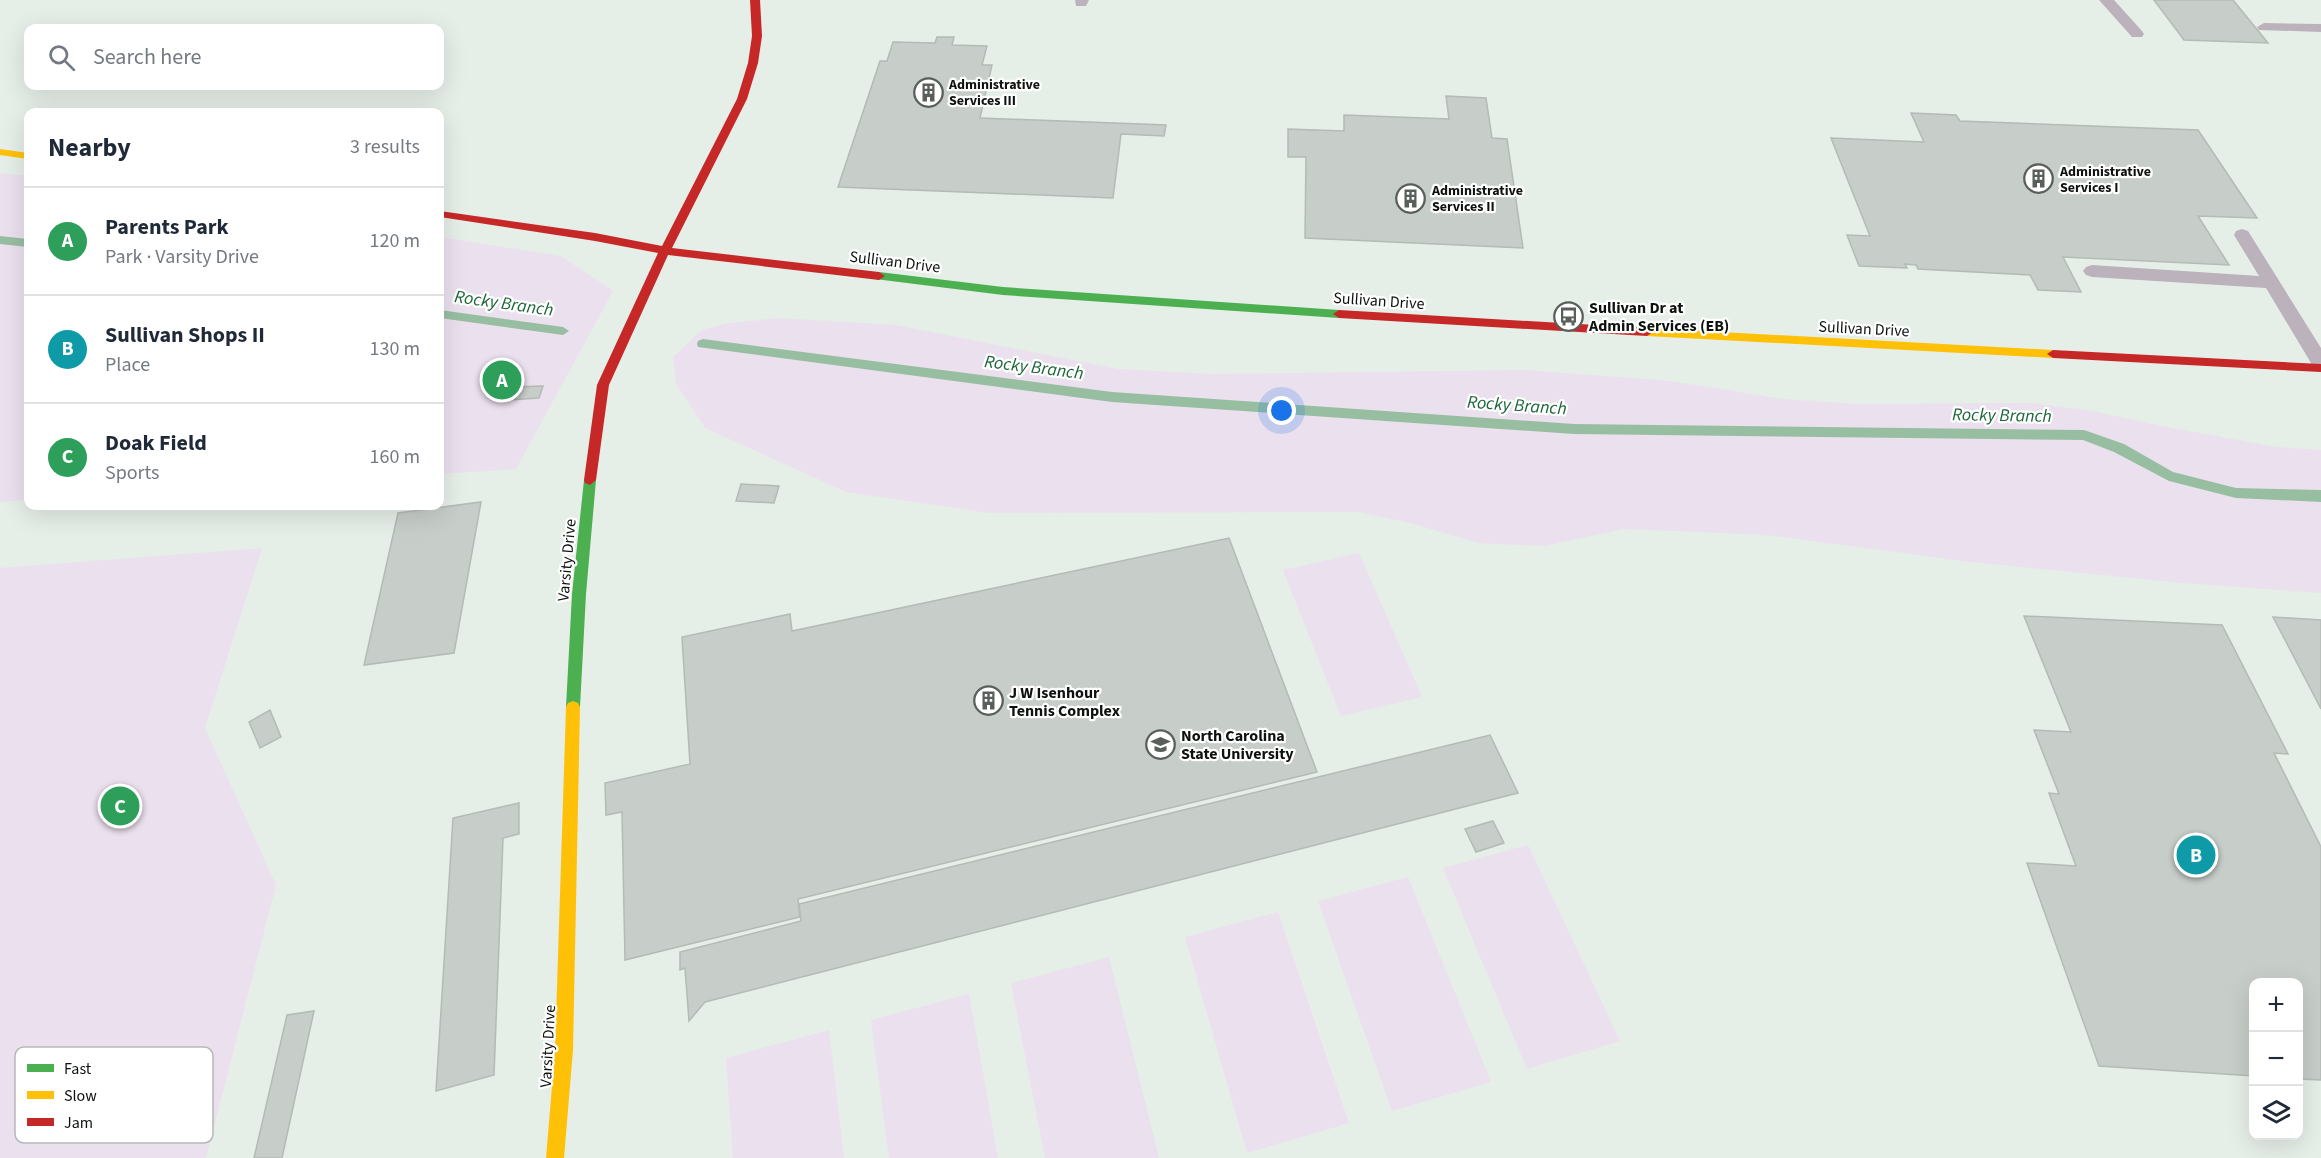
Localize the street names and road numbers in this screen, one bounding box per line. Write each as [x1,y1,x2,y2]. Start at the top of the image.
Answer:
street label: Sullivan Drive [848,246,942,278]
street label: Sullivan Drive [1333,287,1425,315]
street label: Sullivan Drive [1818,316,1910,342]
street label: Varsity Drive [552,518,582,602]
street label: Varsity Drive [535,1004,561,1088]

